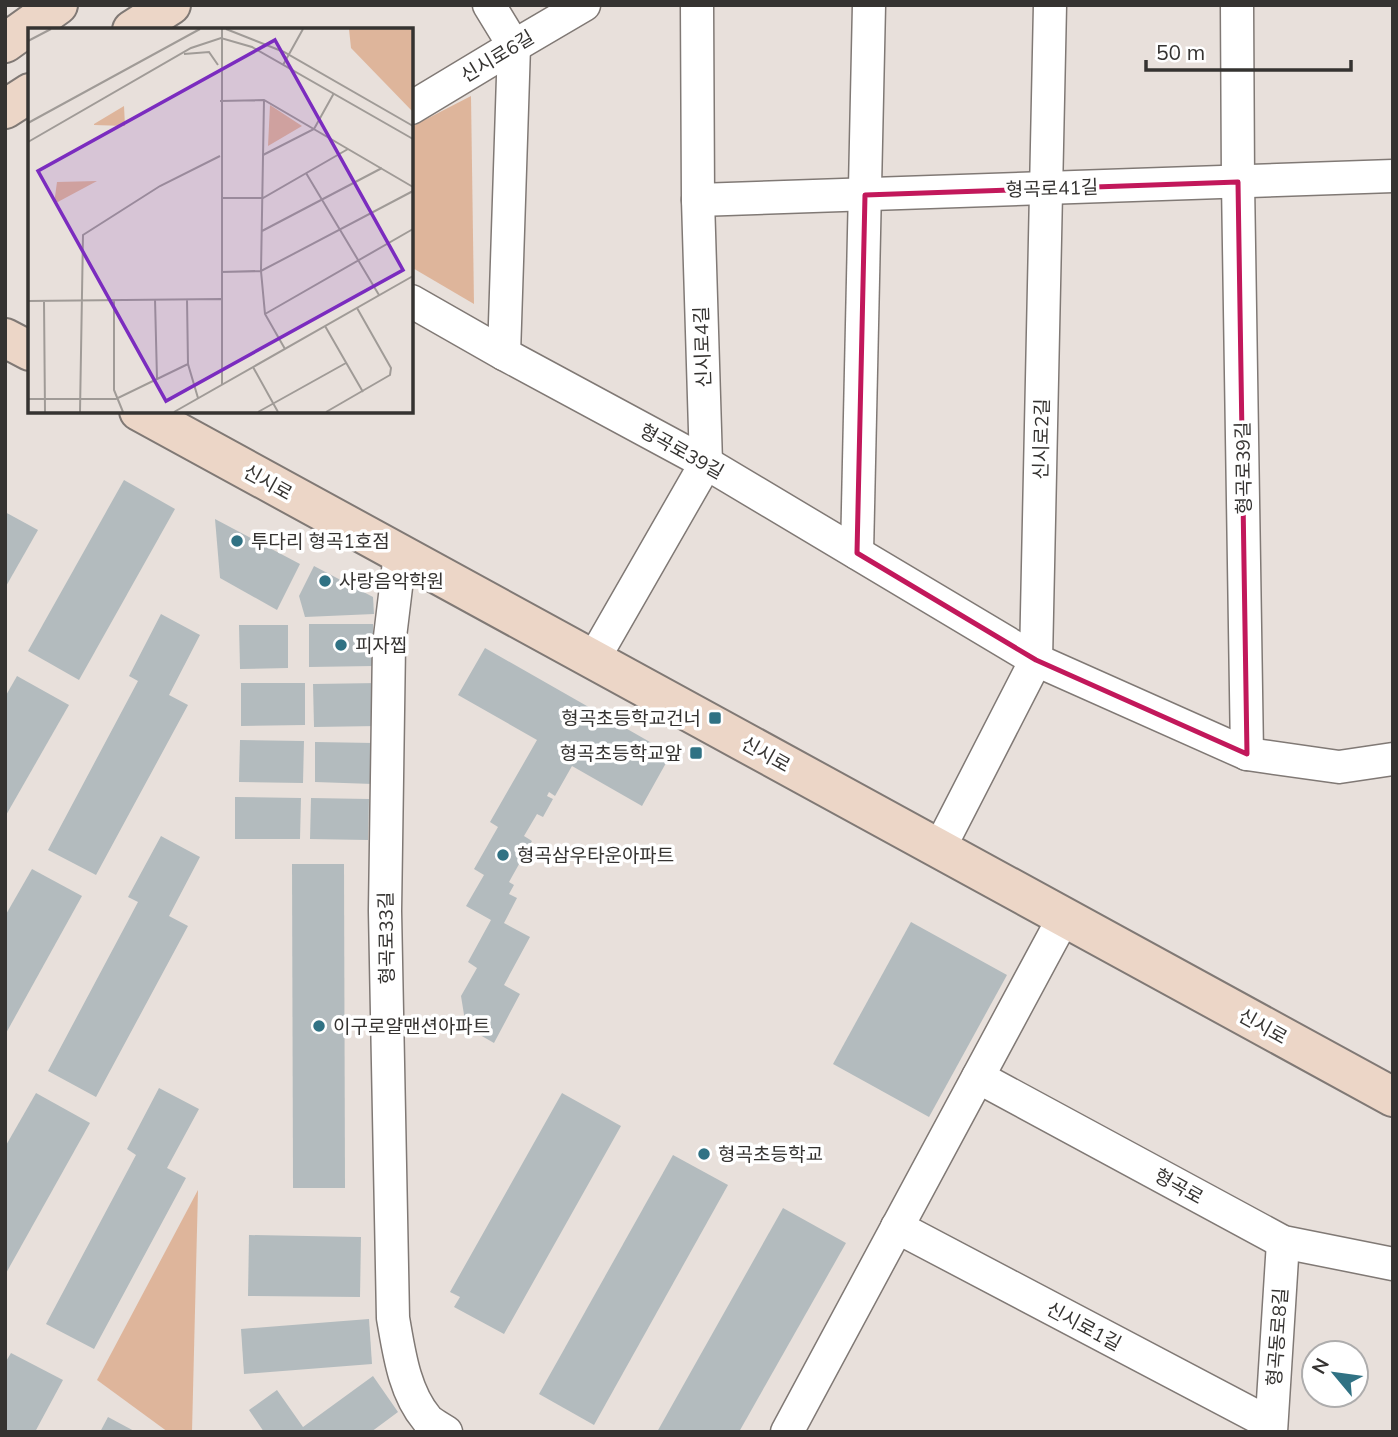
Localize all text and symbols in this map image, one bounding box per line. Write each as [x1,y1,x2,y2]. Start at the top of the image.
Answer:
street label: 신시로6길 [456,25,538,87]
inset map [28,28,413,413]
scale bar [1146,28,1351,72]
text: 50 m [1156,39,1205,65]
street label: 형곡로41길 [1005,174,1099,202]
street label: 신시로4길 [689,306,715,388]
street label: 신시로2길 [1028,398,1054,480]
street label: 형곡로39길 [636,418,728,484]
street label: 형곡로39길 [1230,421,1256,515]
street label: 신시로 [239,459,297,505]
place label: 투다리 형곡1호점 [251,529,390,553]
marker: 투다리 형곡1호점 [229,533,245,549]
place label: 사랑음악학원 [339,569,444,593]
marker: 사랑음악학원 [317,573,333,589]
place label: 피자찝 [355,633,407,657]
marker: 피자찝 [333,637,349,653]
place label: 형곡초등학교건너 [561,706,701,730]
marker: 형곡초등학교건너 [707,710,723,726]
street label: 신시로 [737,731,795,777]
place label: 형곡초등학교앞 [560,741,683,765]
marker: 형곡초등학교앞 [688,745,704,761]
place label: 형곡삼우타운아파트 [517,843,674,867]
marker: 형곡삼우타운아파트 [495,847,511,863]
street label: 형곡로33길 [373,891,399,985]
street label: 신시로 [1234,1003,1292,1049]
place label: 이구로얄맨션아파트 [333,1014,490,1038]
marker: 이구로얄맨션아파트 [311,1018,327,1034]
place label: 형곡초등학교 [718,1142,823,1166]
marker: 형곡초등학교 [696,1146,712,1162]
street label: 형곡로 [1150,1163,1208,1209]
street label: 형곡동로8길 [1262,1287,1292,1387]
street label: 신시로1길 [1042,1296,1126,1356]
north arrow [1300,1339,1370,1409]
text: N [1306,1354,1334,1378]

